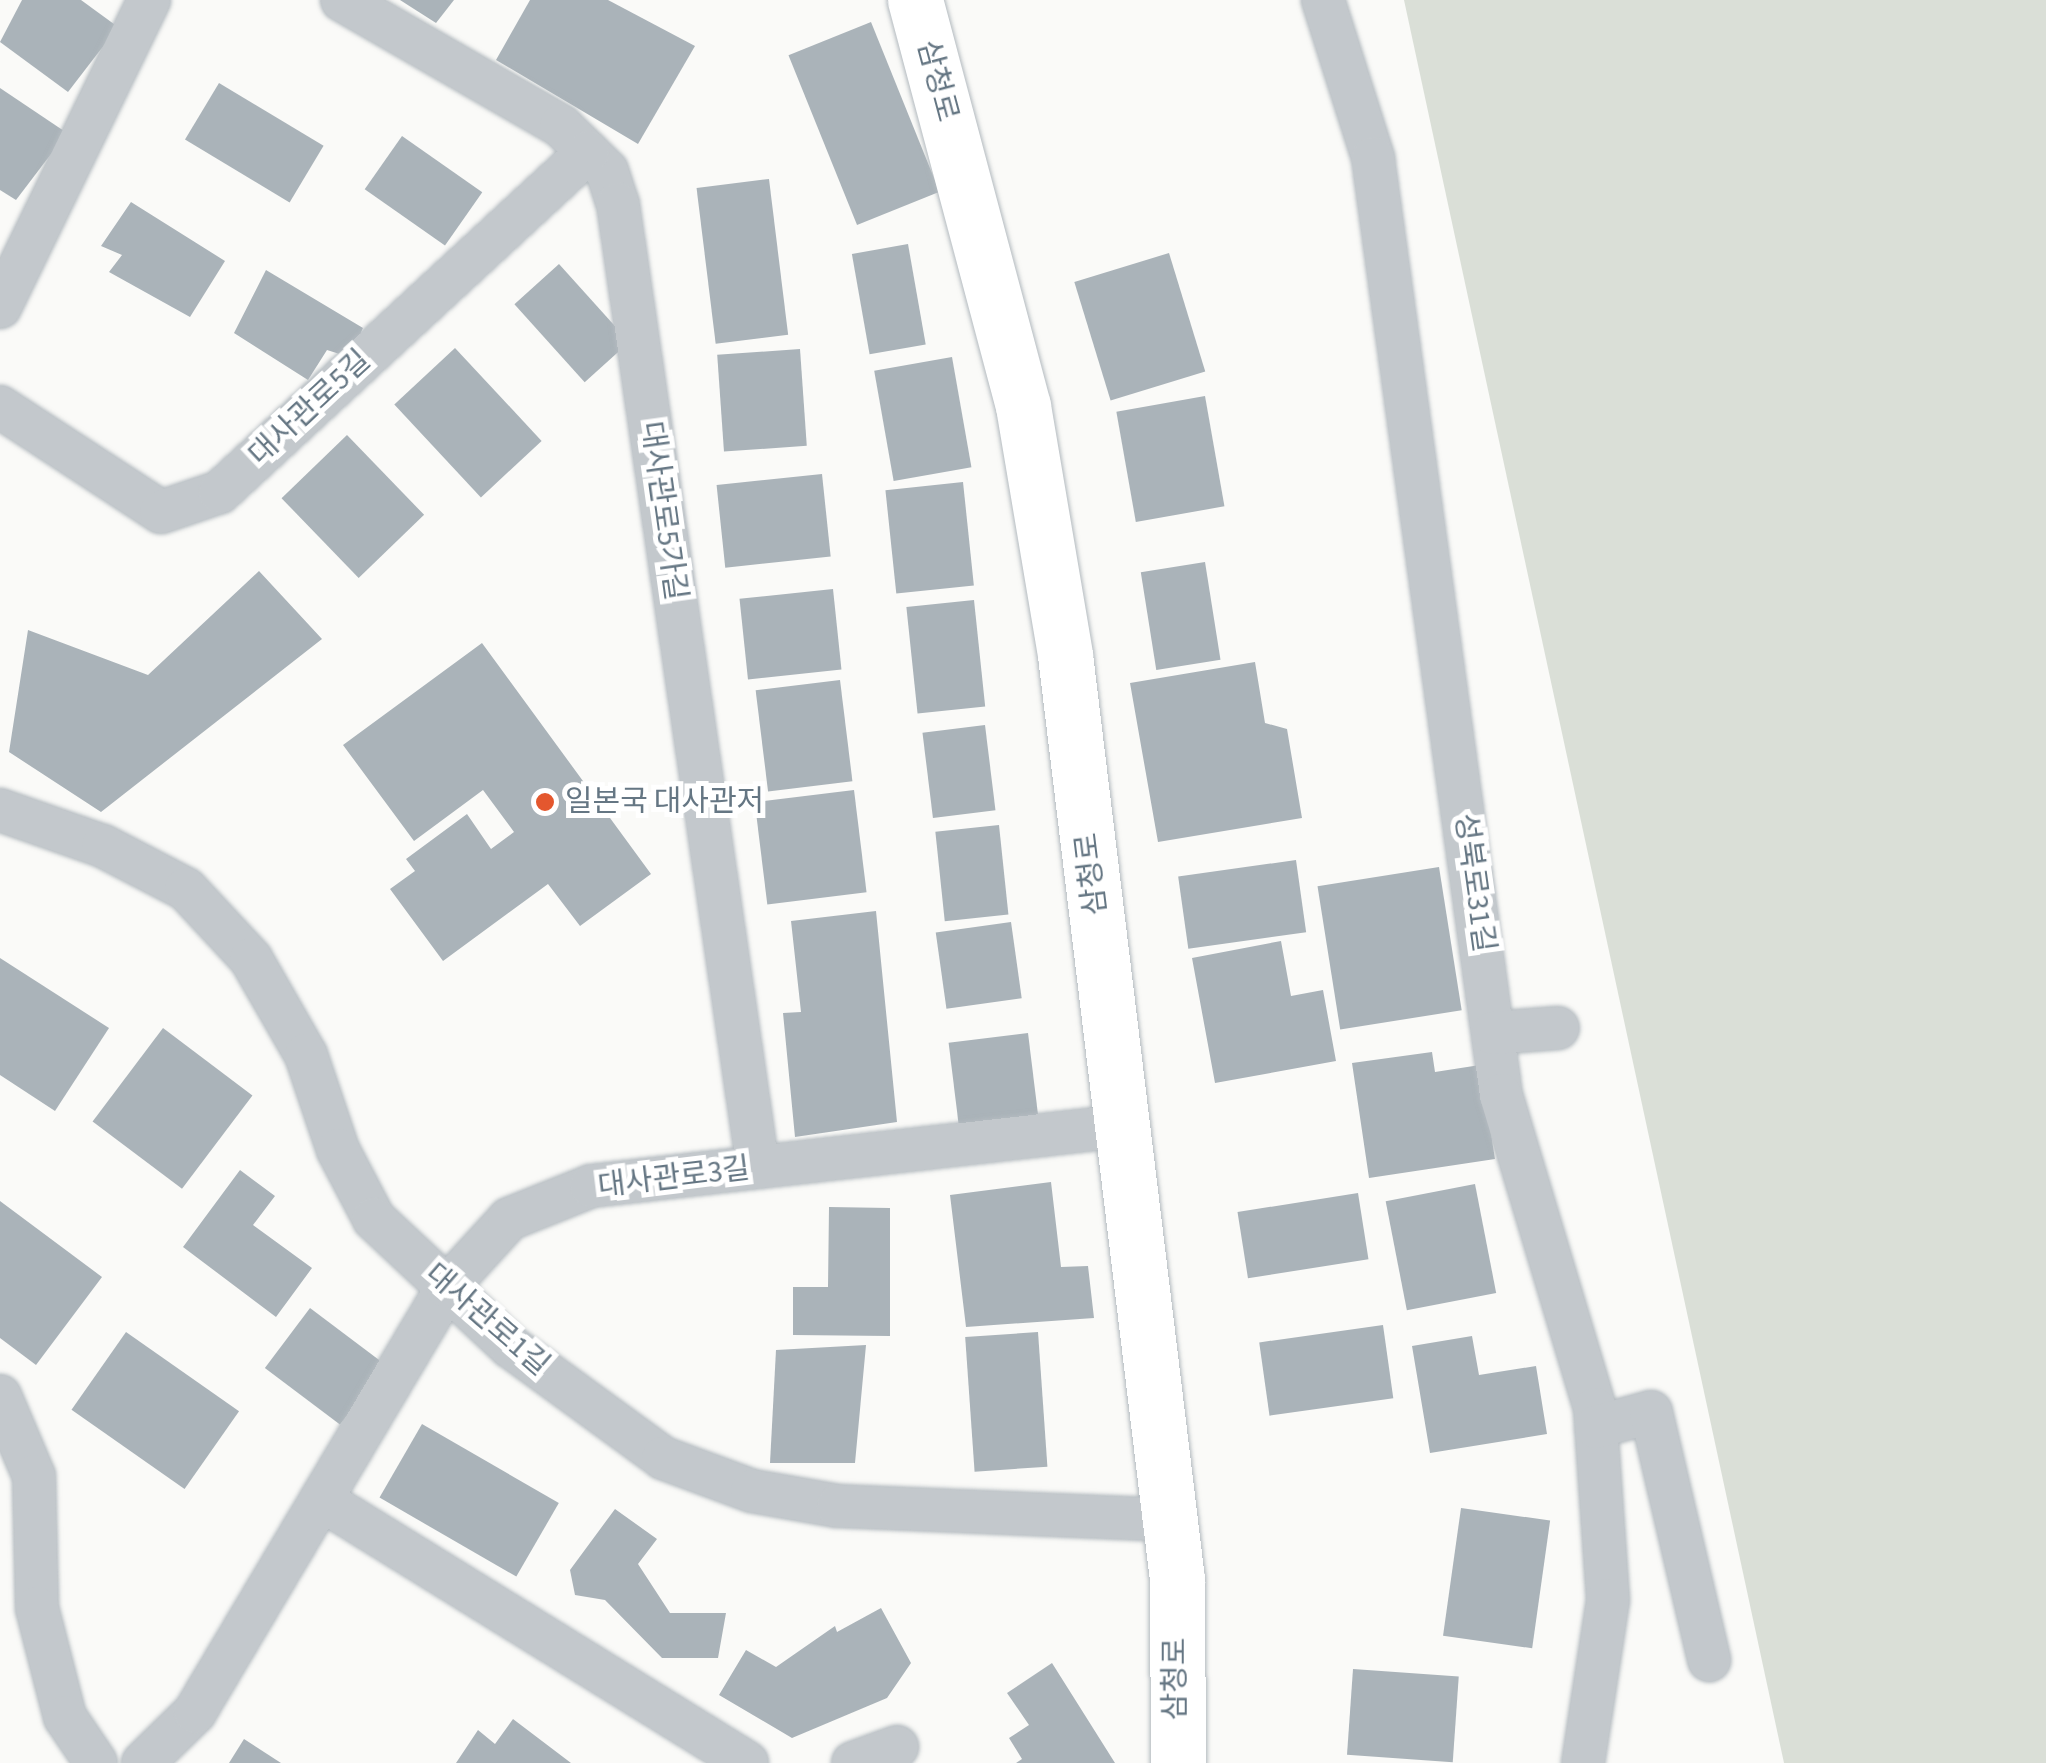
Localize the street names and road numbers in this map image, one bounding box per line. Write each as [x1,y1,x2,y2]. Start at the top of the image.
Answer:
street label: 삼청로 [909,36,965,126]
street label: 대사관로5길 [242,343,378,473]
street label: 대사관로5가길 [633,419,693,603]
street label: 성북로31길 [1446,811,1502,955]
street label: 삼청로 [1069,831,1115,917]
street label: 대사관로3길 [596,1151,752,1205]
street label: 대사관로1길 [417,1256,557,1384]
street label: 삼청로 [1158,1638,1194,1720]

